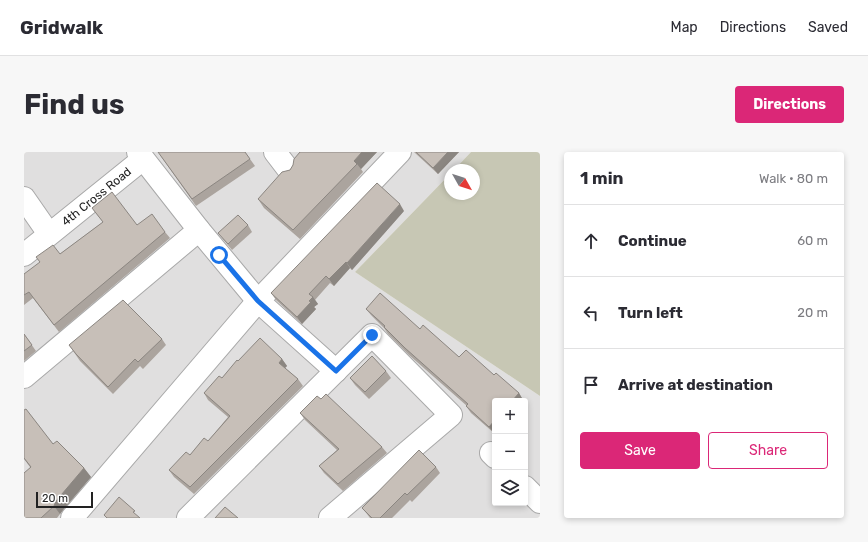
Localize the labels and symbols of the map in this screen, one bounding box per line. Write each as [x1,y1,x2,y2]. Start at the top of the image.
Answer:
street label: 4th Cross Road [59,164,134,229]
north arrow [444,164,480,200]
route start [210,246,228,264]
route end [363,326,381,344]
scale bar [36,490,93,509]

